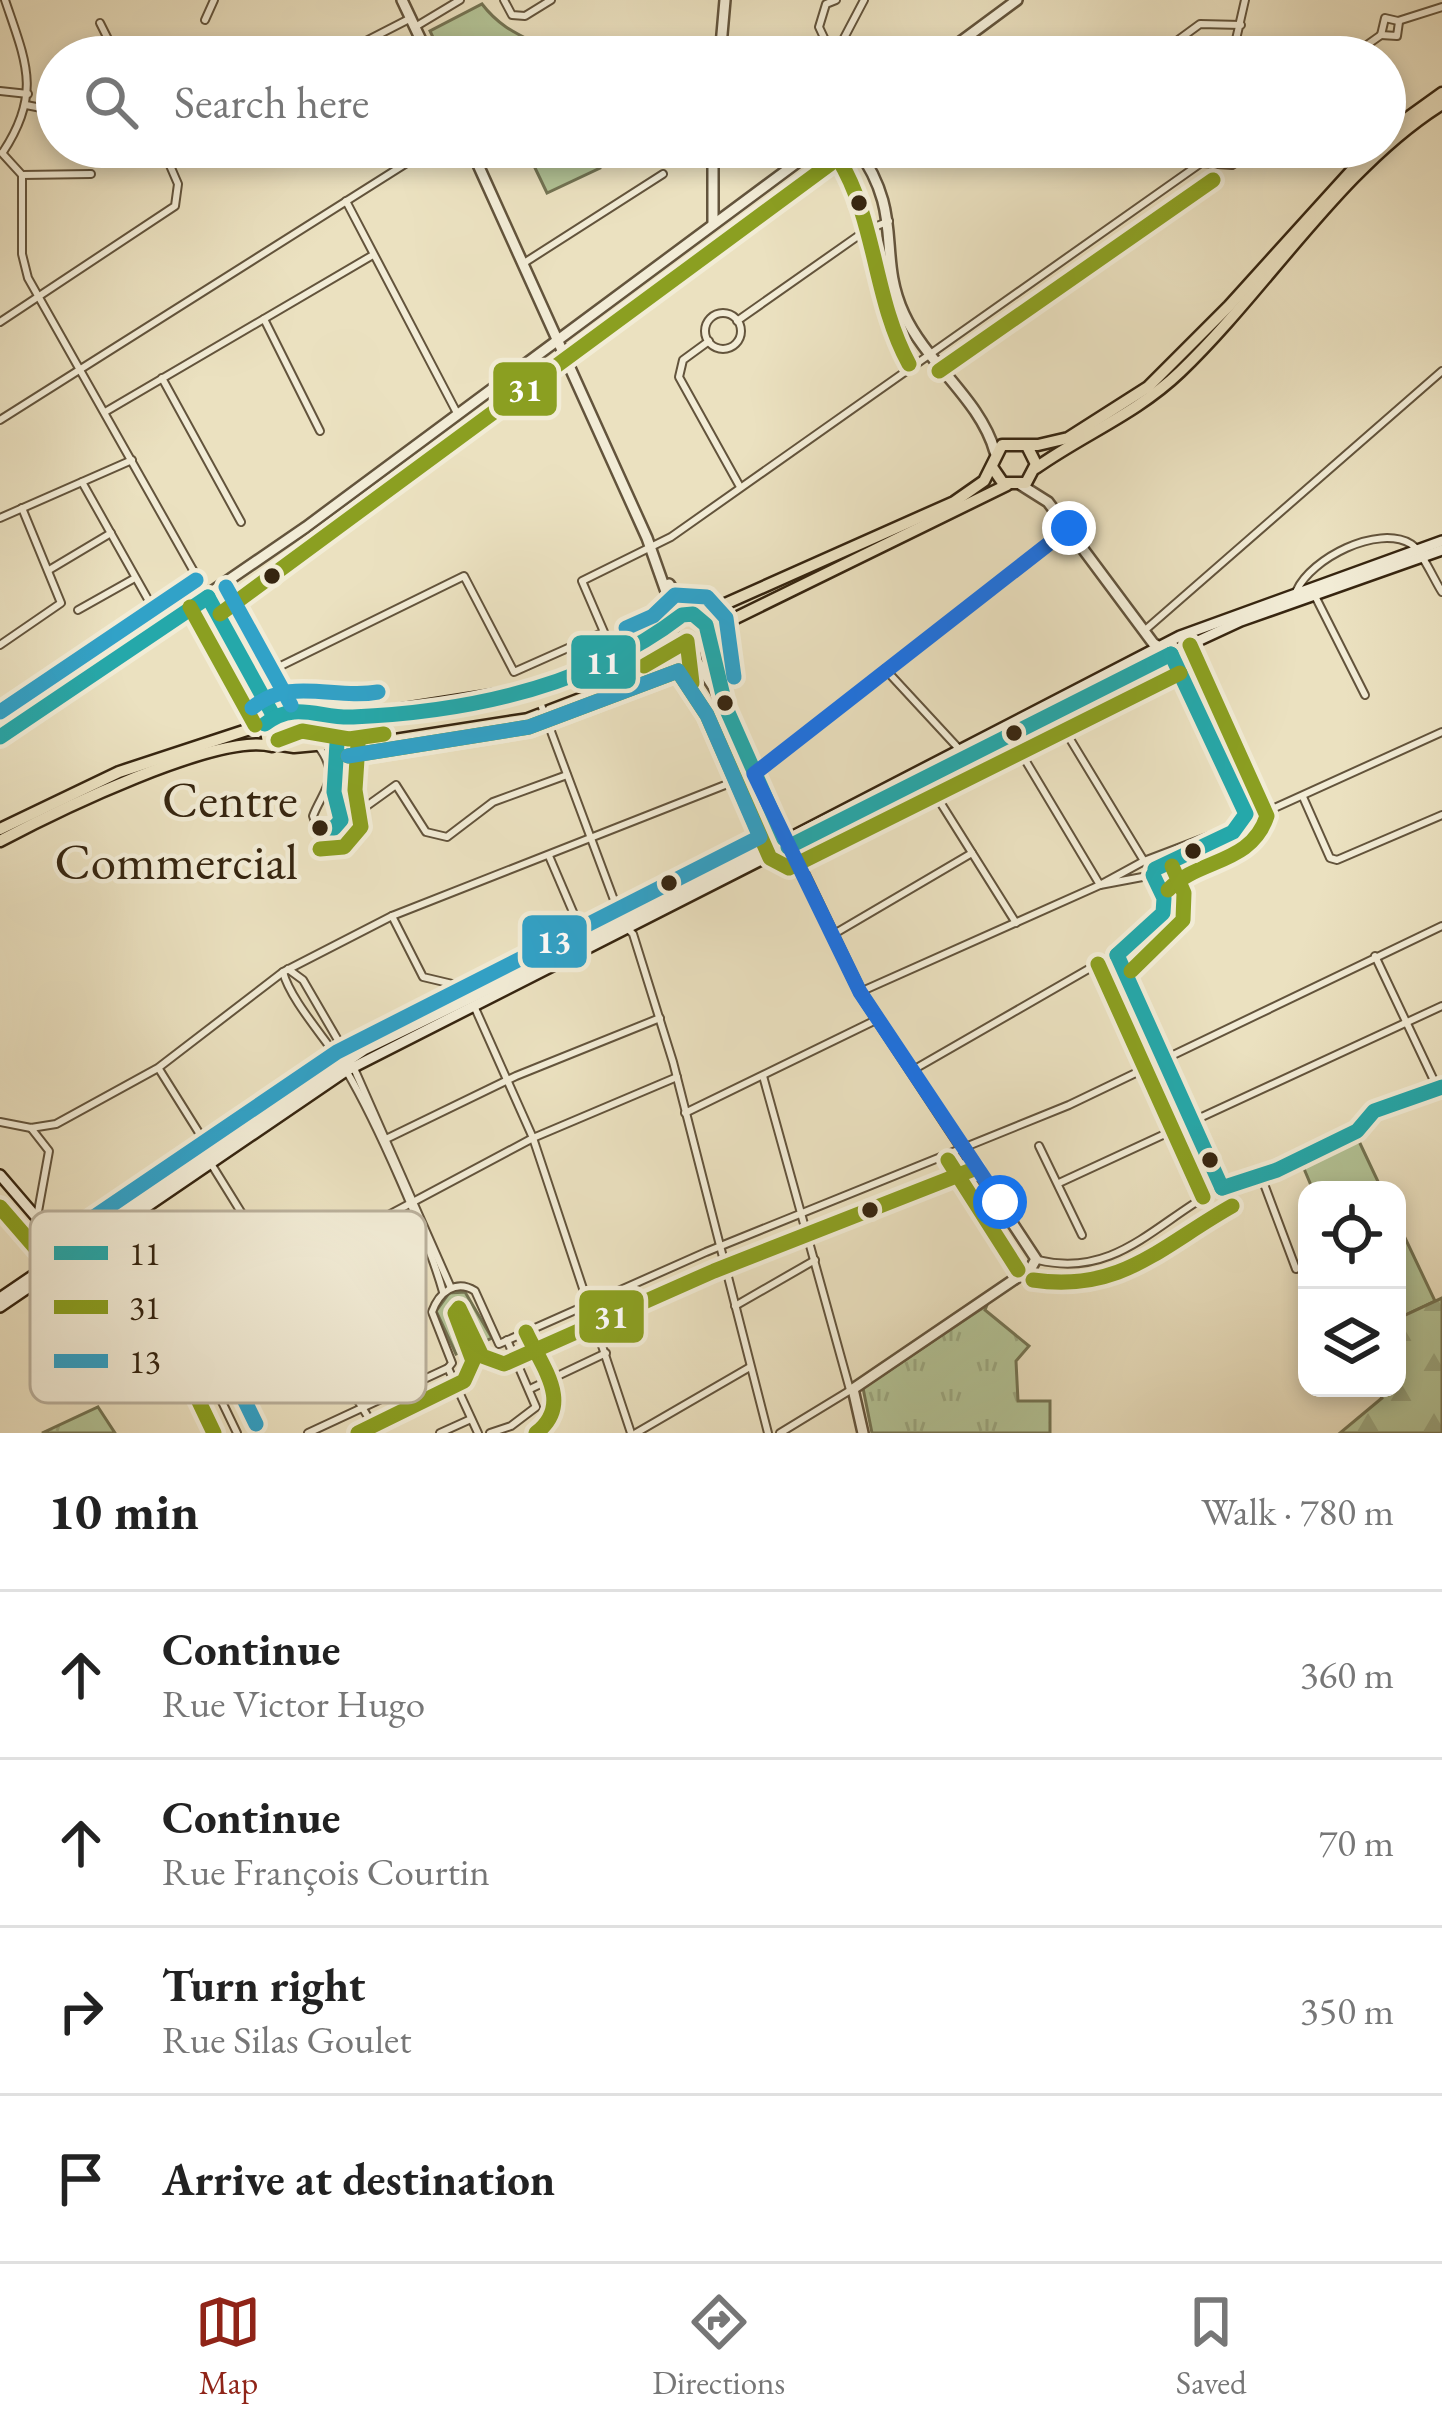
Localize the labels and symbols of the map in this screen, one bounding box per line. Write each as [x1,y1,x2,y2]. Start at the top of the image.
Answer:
unlabelled marker [848,192,870,214]
line badge: 31 [491,360,559,418]
text: 31 [508,368,542,411]
route end [1042,501,1096,555]
unlabelled marker [261,565,283,587]
line badge: 11 [569,633,638,691]
text: 11 [586,641,620,684]
unlabelled marker [714,692,736,714]
unlabelled marker [1003,722,1025,744]
place label: Centre Commercial [54,766,298,894]
marker: Centre Commercial [309,817,331,839]
unlabelled marker [1182,840,1204,862]
unlabelled marker [658,872,680,894]
line badge: 13 [520,913,589,970]
text: 13 [537,920,571,963]
unlabelled marker [1199,1149,1221,1171]
route start [973,1175,1027,1229]
unlabelled marker [859,1199,881,1221]
legend [30,1211,426,1403]
text: 11 [129,1232,161,1275]
text: 31 [129,1286,161,1329]
line badge: 31 [577,1288,646,1345]
text: 31 [594,1295,628,1338]
text: 13 [129,1340,161,1383]

